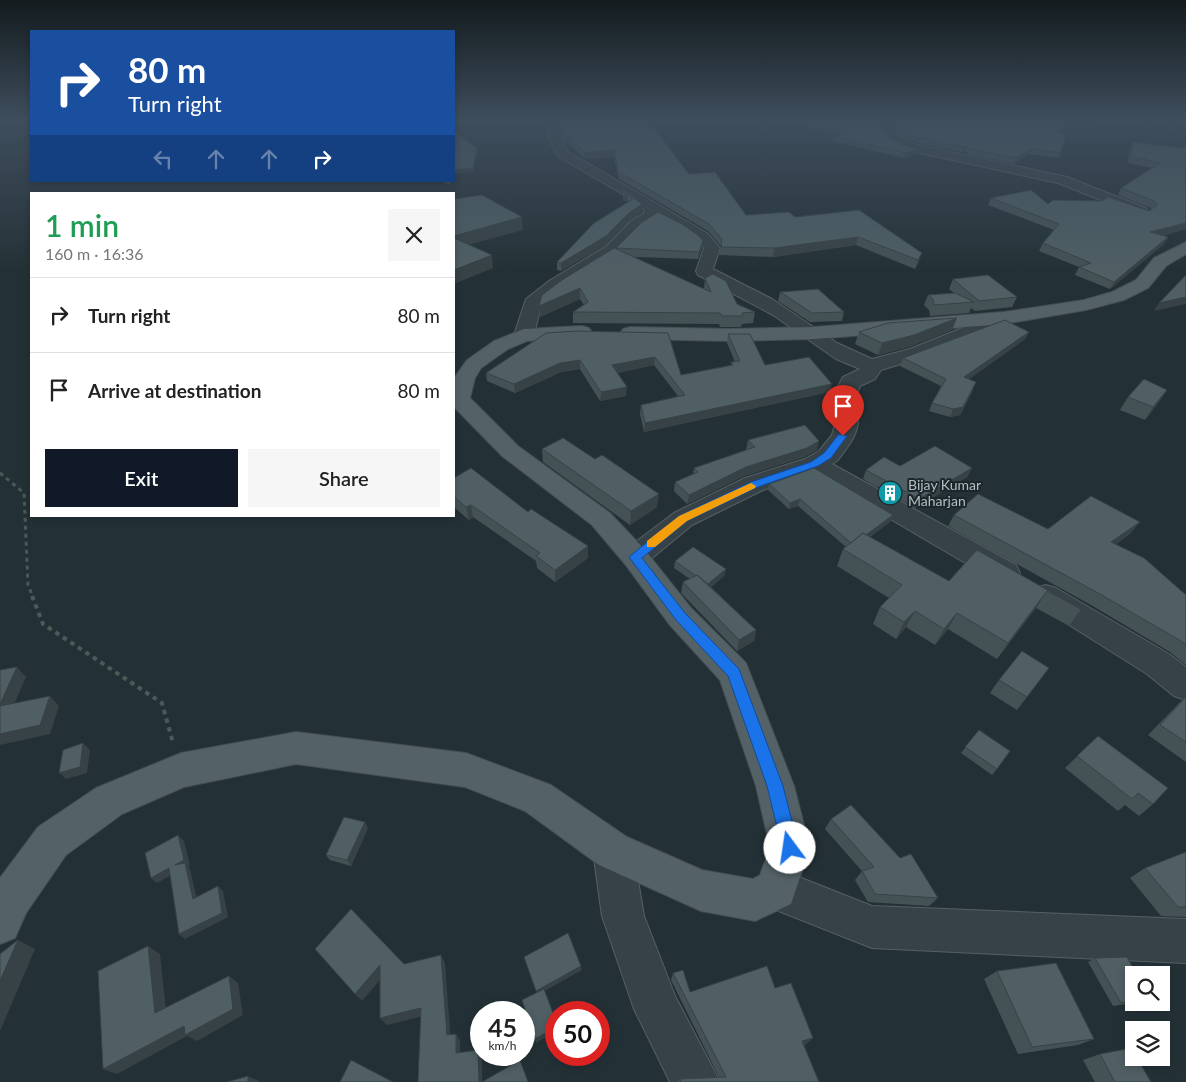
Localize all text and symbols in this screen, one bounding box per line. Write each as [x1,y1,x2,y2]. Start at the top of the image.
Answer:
text: 80 m [128,48,206,90]
icon: right [45,50,110,115]
text: Turn right [128,90,222,117]
icon: left [149,145,177,173]
icon: ahead [202,145,230,173]
icon: ahead [255,145,283,173]
icon: right [308,145,336,173]
text: 1 min [45,207,119,243]
button: close [388,209,440,261]
text: 160 m · 16:36 [45,244,144,263]
icon: right [45,301,73,329]
text: Turn right [88,304,170,327]
text: 80 m [397,304,440,327]
icon: arrive [45,376,73,404]
text: Arrive at destination [88,379,261,402]
text: 80 m [397,379,440,402]
pin [822,385,864,436]
icon: arrive [829,392,857,420]
button: Exit [45,449,238,507]
button: Share [248,449,440,507]
place label: Bijay Kumar Maharjan [908,476,981,509]
building icon: Bijay Kumar Maharjan [877,480,903,506]
position arrow [763,821,815,873]
map controls [1125,966,1170,1066]
button: search [1125,966,1170,1011]
speed limit sign: 50 [545,1001,610,1066]
text: 45 [488,1012,517,1042]
button: layers [1125,1021,1170,1066]
text: km/h [488,1038,517,1053]

